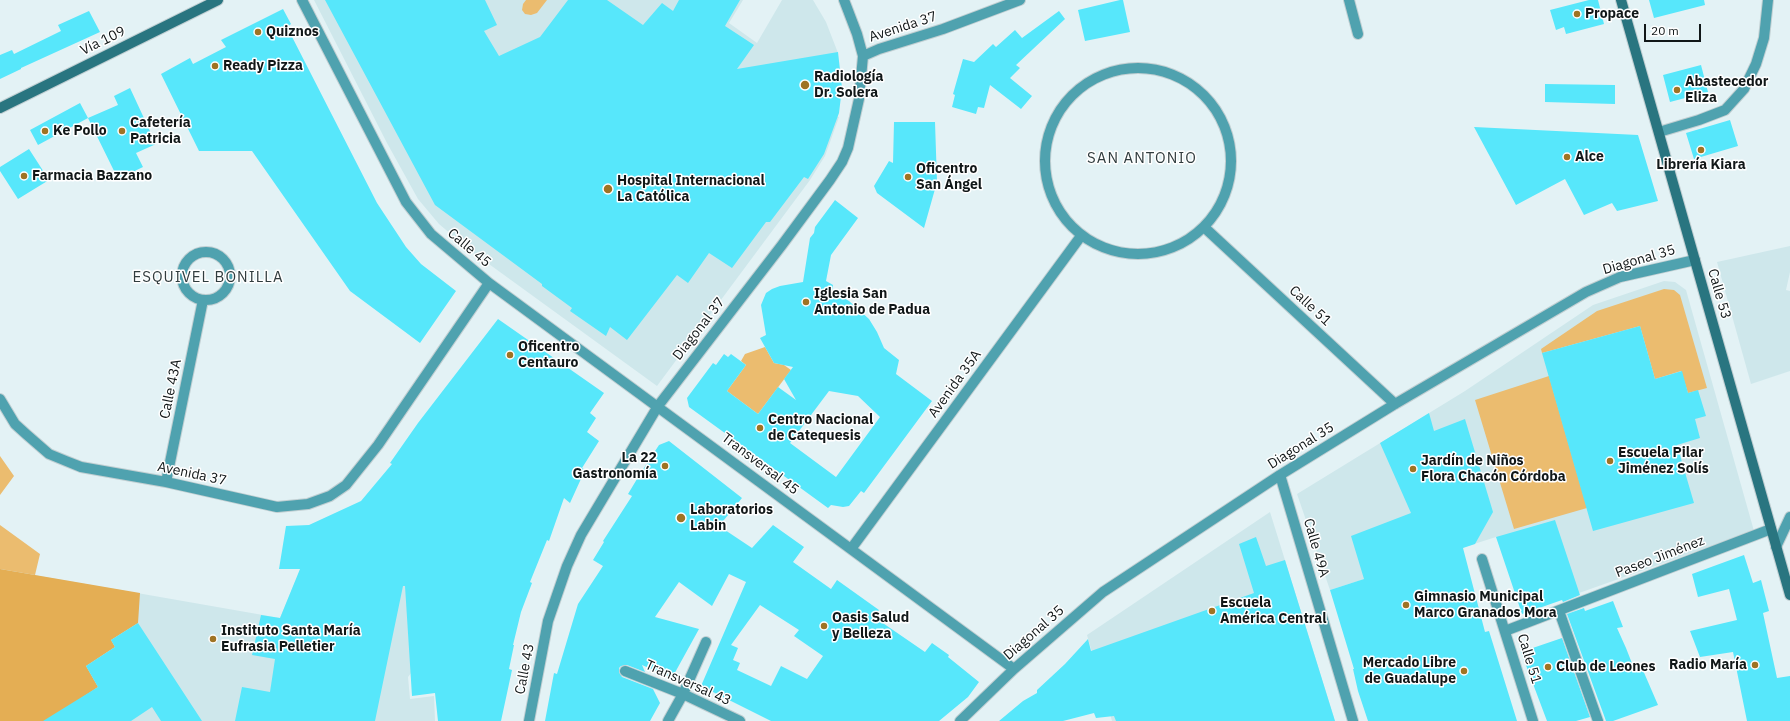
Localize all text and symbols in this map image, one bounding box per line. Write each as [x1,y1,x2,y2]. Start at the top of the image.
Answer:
place label: Propace [1585,6,1639,22]
street label: Avenida 37 [867,8,939,46]
marker: Propace [1572,9,1582,19]
scale bar [1646,16,1703,42]
street label: Vía 109 [78,23,128,59]
text: 20 m [1651,23,1679,38]
place label: Quiznos [266,24,319,40]
marker: Quiznos [253,27,263,37]
place label: Ready Pizza [223,58,303,74]
marker: Ready Pizza [210,61,220,71]
place label: Radiología Dr. Solera [814,69,884,102]
place label: Abastecedor Eliza [1685,74,1768,106]
marker: Radiología Dr. Solera [799,79,811,91]
marker: Abastecedor Eliza [1672,85,1682,95]
place label: Cafetería Patricia [130,115,191,148]
place label: Ke Pollo [53,123,107,139]
marker: Ke Pollo [40,126,50,136]
marker: Cafetería Patricia [117,126,127,136]
marker: Librería Kiara [1696,145,1706,155]
place label: Alce [1575,149,1604,165]
district label: SAN ANTONIO [1087,150,1197,168]
marker: Alce [1562,152,1572,162]
place label: Librería Kiara [1656,157,1746,173]
place label: Oficentro San Ángel [916,161,982,194]
place label: Farmacia Bazzano [32,168,152,184]
marker: Farmacia Bazzano [19,171,29,181]
marker: Oficentro San Ángel [903,172,913,182]
place label: Hospital Internacional La Católica [617,173,765,206]
marker: Hospital Internacional La Católica [602,183,614,195]
street label: Calle 45 [444,225,494,271]
street label: Diagonal 35 [1601,242,1677,278]
street label: Calle 53 [1704,267,1734,321]
district label: ESQUIVEL BONILLA [132,269,284,287]
street label: Calle 51 [1285,282,1335,330]
place label: Iglesia San Antonio de Padua [814,286,930,318]
street label: Diagonal 37 [669,294,729,364]
marker: Iglesia San Antonio de Padua [801,297,811,307]
place label: Oficentro Centauro [518,339,579,372]
street label: Avenida 35A [925,347,985,421]
marker: Oficentro Centauro [505,350,515,360]
street label: Calle 43A [156,358,186,420]
place label: Centro Nacional de Catequesis [768,412,873,444]
street label: Diagonal 35 [1265,419,1337,473]
marker: Centro Nacional de Catequesis [755,423,765,433]
street label: Transversal 45 [718,430,802,498]
place label: Escuela Pilar Jiménez Solís [1618,445,1709,478]
place label: La 22 Gastronomía [572,450,657,482]
place label: Jardín de Niños Flora Chacón Córdoba [1421,453,1566,486]
marker: Escuela Pilar Jiménez Solís [1605,456,1615,466]
street label: Avenida 37 [156,458,228,490]
marker: La 22 Gastronomía [660,461,670,471]
marker: Jardín de Niños Flora Chacón Córdoba [1408,464,1418,474]
place label: Laboratorios Labin [690,502,773,534]
marker: Laboratorios Labin [675,512,687,524]
street label: Calle 49A [1300,517,1332,579]
street label: Paseo Jiménez [1613,532,1707,582]
place label: Gimnasio Municipal Marco Granados Mora [1414,589,1557,622]
place label: Escuela América Central [1220,595,1326,628]
marker: Gimnasio Municipal Marco Granados Mora [1401,600,1411,610]
street label: Diagonal 35 [1000,602,1068,664]
marker: Escuela América Central [1207,606,1217,616]
place label: Oasis Salud y Belleza [832,610,909,642]
marker: Oasis Salud y Belleza [819,621,829,631]
place label: Instituto Santa María Eufrasia Pelletier [221,623,361,656]
street label: Calle 51 [1513,632,1545,686]
marker: Instituto Santa María Eufrasia Pelletier [208,634,218,644]
street label: Calle 43 [512,642,538,696]
place label: Mercado Libre de Guadalupe [1363,655,1456,688]
street label: Transversal 43 [642,657,734,709]
place label: Radio María [1669,657,1747,673]
place label: Club de Leones [1556,659,1656,675]
marker: Radio María [1750,660,1760,670]
marker: Club de Leones [1543,662,1553,672]
marker: Mercado Libre de Guadalupe [1459,666,1469,676]

